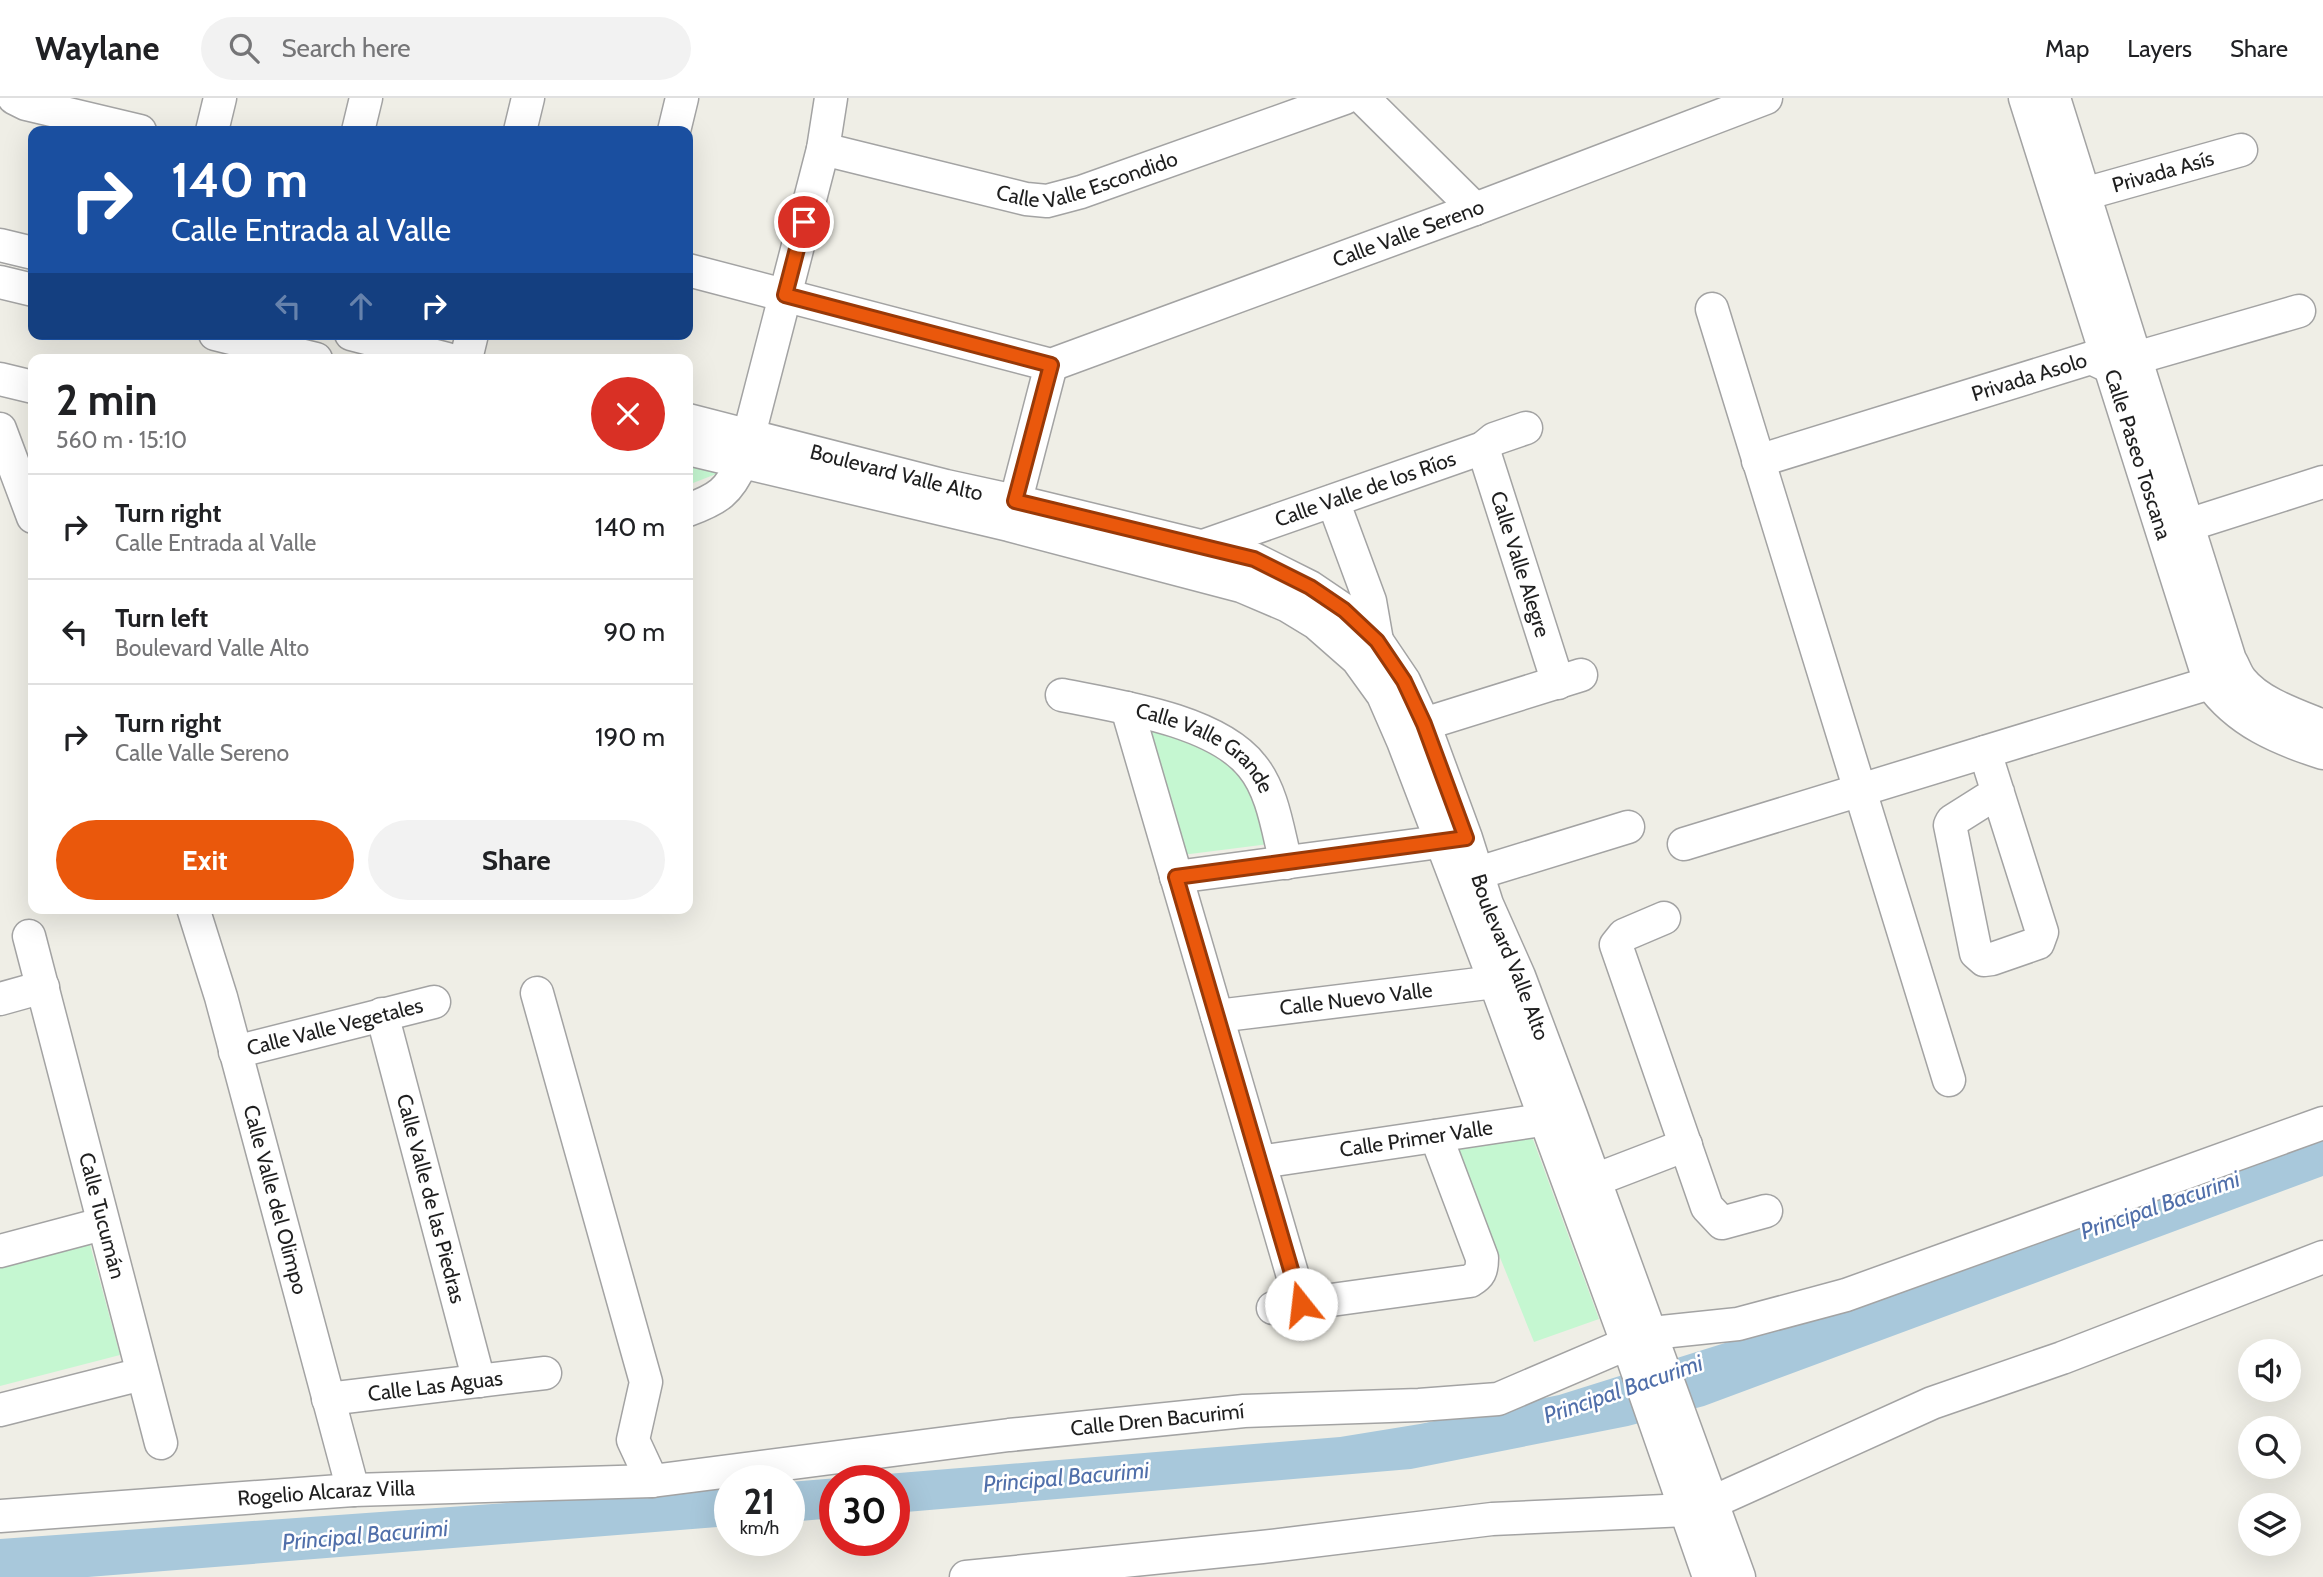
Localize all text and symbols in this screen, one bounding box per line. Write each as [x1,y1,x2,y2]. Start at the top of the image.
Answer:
search box [201,17,691,80]
text: Waylane [35,28,159,68]
icon: search [225,29,263,67]
text: Search here [281,32,411,64]
text: Map [2045,34,2089,63]
text: Layers [2127,34,2192,63]
text: Share [2230,34,2288,63]
street label: Privada Asís [2109,145,2217,198]
street label: Calle Valle Escondido [994,146,1181,213]
text: 140 m [171,150,308,209]
icon: right [56,154,147,245]
pin [774,192,834,252]
street label: Calle Valle Sereno [1329,194,1487,272]
icon: arrive [785,203,823,241]
text: Calle Entrada al Valle [171,210,451,249]
icon: left [269,287,307,325]
icon: ahead [342,287,380,325]
icon: right [415,287,453,325]
street label: Privada Asolo [1968,347,2090,406]
street label: Calle Paseo Toscana [2100,366,2177,543]
text: 2 min [56,374,157,426]
button: close [591,377,665,451]
text: 560 m · 15:10 [56,426,187,454]
street label: Boulevard Valle Alto [807,439,985,506]
street label: Calle Valle de los Ríos [1271,445,1459,532]
street label: Calle Valle Alegre [1486,488,1556,640]
text: Turn right [115,497,221,529]
icon: right [56,508,94,546]
text: 140 m [595,511,665,543]
text: Calle Entrada al Valle [115,529,316,557]
text: Turn left [115,602,208,634]
icon: left [56,613,94,651]
text: 90 m [603,616,665,648]
text: Boulevard Valle Alto [115,634,309,662]
street label: Calle Valle Grande [1133,697,1279,797]
text: Turn right [115,707,221,739]
icon: right [56,718,94,756]
text: 190 m [595,721,665,753]
text: Calle Valle Sereno [115,739,289,767]
button: Exit [56,820,354,900]
button: Share [368,820,665,900]
street label: Boulevard Valle Alto [1466,871,1555,1044]
street label: Calle Nuevo Valle [1278,977,1434,1020]
street label: Calle Valle Vegetales [244,992,426,1061]
street label: Calle Valle de las Piedras [392,1091,471,1306]
street label: Calle Valle del Olimpo [238,1102,313,1297]
street label: Calle Primer Valle [1338,1114,1495,1162]
street label: Calle Tucumán [74,1150,131,1281]
water label: Principal Bacurimi [2077,1164,2244,1245]
position arrow [1264,1267,1338,1341]
map controls [2238,1339,2301,1556]
button: sound [2238,1339,2301,1402]
water label: Principal Bacurimi [1540,1348,1707,1429]
street label: Calle Las Aguas [366,1365,504,1406]
street label: Calle Dren Bacurimí [1069,1398,1246,1441]
button: search [2238,1416,2301,1479]
water label: Principal Bacurimi [982,1456,1151,1498]
speed limit sign: 30 [819,1465,910,1556]
street label: Rogelio Alcaraz Villa [237,1475,415,1510]
text: 21 [744,1480,775,1523]
button: layers [2238,1493,2301,1556]
water label: Principal Bacurimi [281,1514,450,1556]
text: km/h [740,1517,779,1539]

